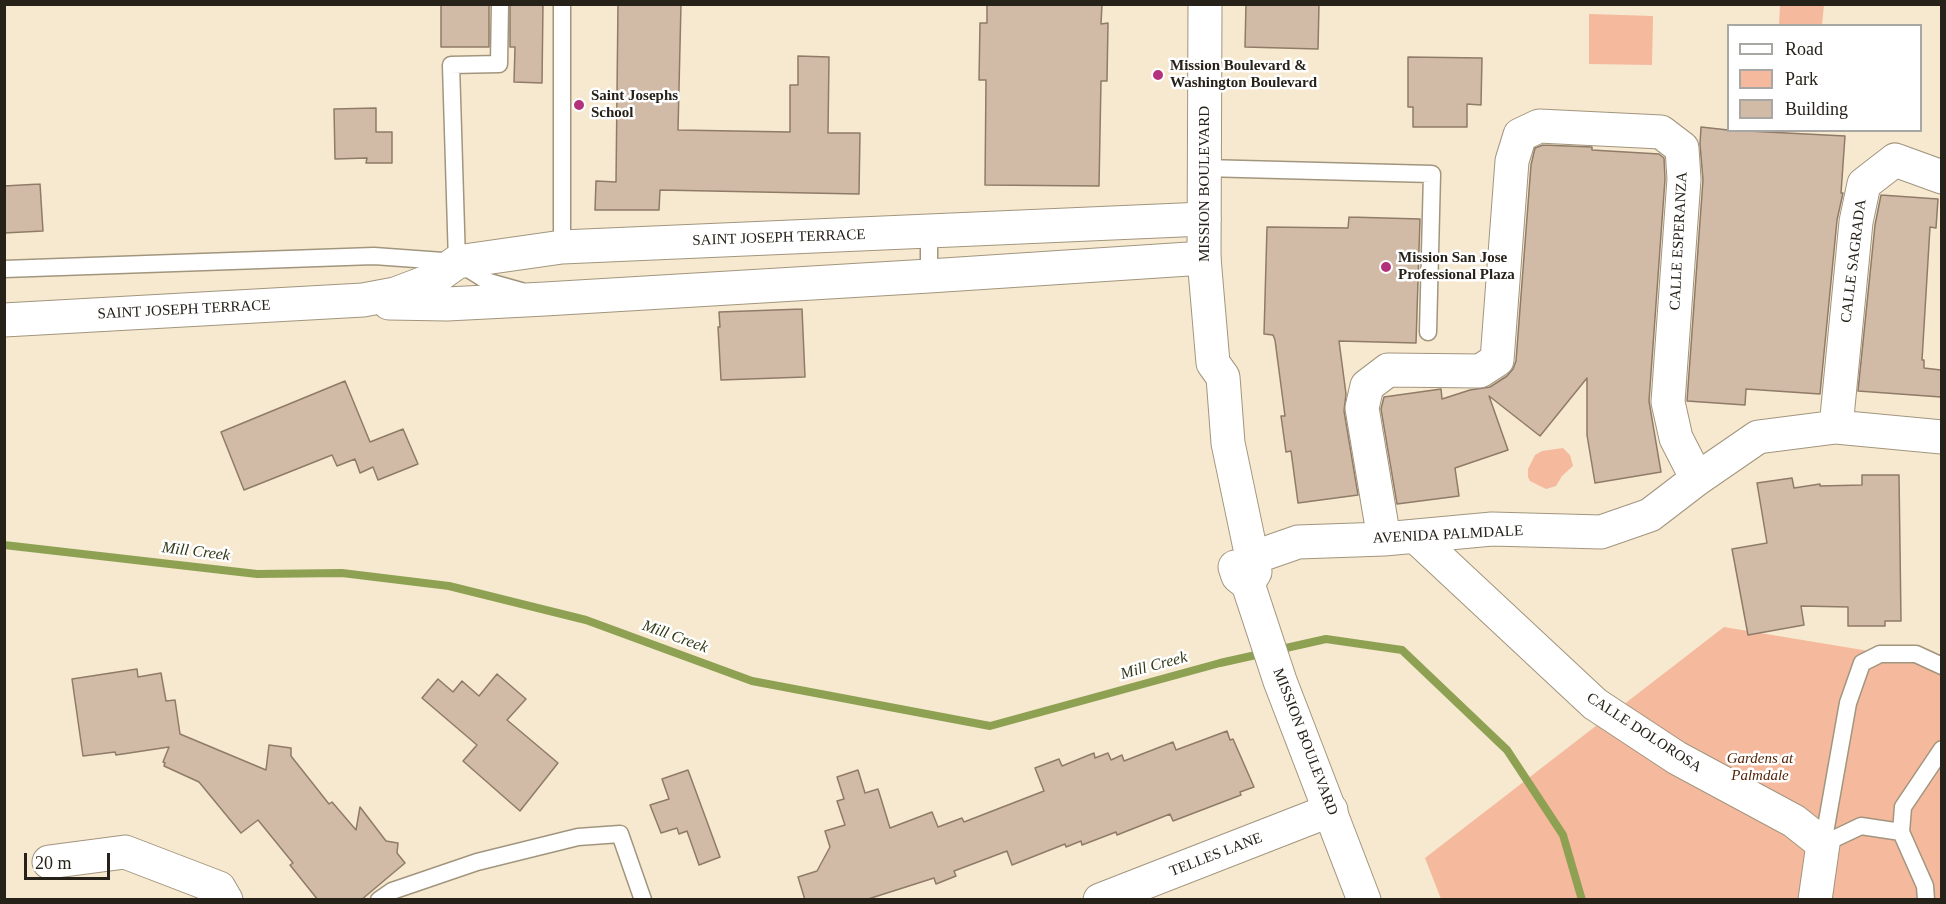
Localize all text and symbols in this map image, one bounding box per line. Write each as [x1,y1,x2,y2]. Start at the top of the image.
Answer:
legend [1727,24,1922,132]
text: Road [1785,39,1823,59]
place label: Mission Boulevard & Washington Boulevard [1170,57,1317,92]
marker: Mission Boulevard & Washington Boulevard [1151,68,1165,82]
text: Park [1785,69,1818,89]
place label: Saint Josephs School [591,87,678,122]
marker: Saint Josephs School [572,98,586,112]
text: Building [1785,99,1848,119]
street label: MISSION BOULEVARD [1196,106,1214,262]
street label: CALLE ESPERANZA [1666,171,1692,311]
street label: CALLE SAGRADA [1837,198,1871,324]
street label: SAINT JOSEPH TERRACE [692,226,866,250]
place label: Mission San Jose Professional Plaza [1398,249,1515,284]
marker: Mission San Jose Professional Plaza [1379,260,1393,274]
street label: SAINT JOSEPH TERRACE [97,296,271,324]
street label: AVENIDA PALMDALE [1372,522,1524,548]
water label: Mill Creek [161,538,231,566]
water label: Mill Creek [640,616,710,658]
water label: Mill Creek [1119,648,1189,684]
street label: MISSION BOULEVARD [1269,666,1341,818]
street label: CALLE DOLOROSA [1583,689,1705,777]
park label: Gardens at Palmdale [1727,750,1793,785]
street label: TELLES LANE [1167,829,1265,881]
scale bar [27,841,112,879]
text: 20 m [35,853,72,873]

